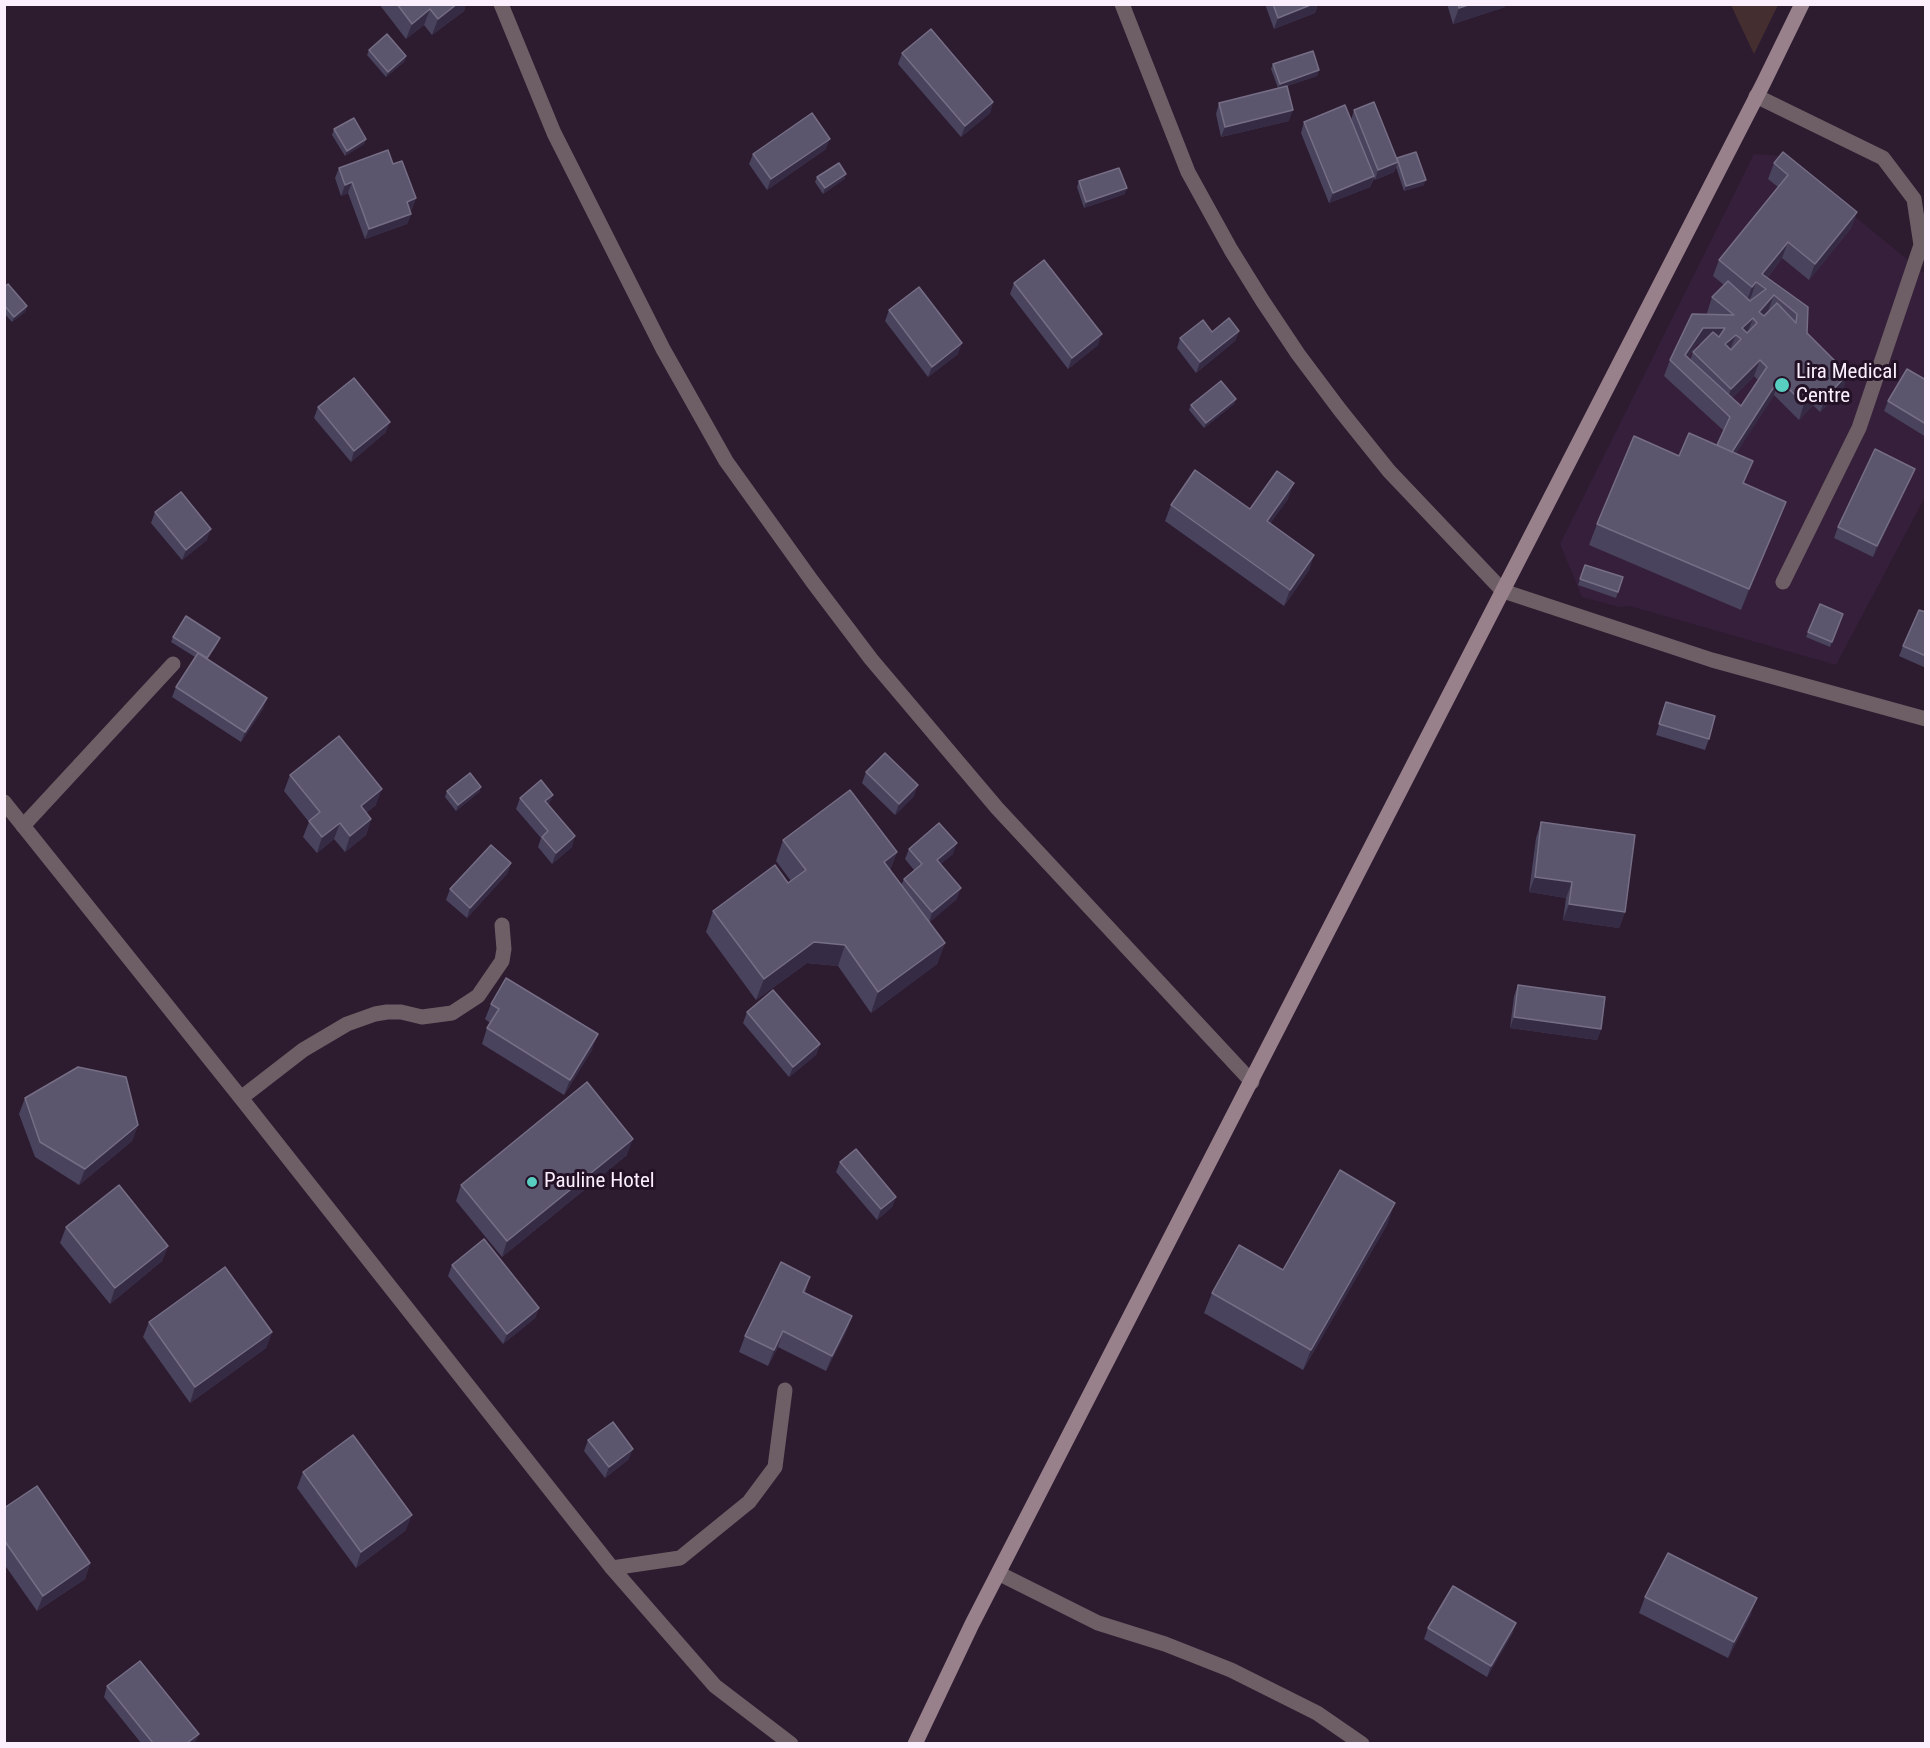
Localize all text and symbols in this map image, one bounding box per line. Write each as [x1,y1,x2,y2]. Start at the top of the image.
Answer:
place label: Lira Medical Centre [1796,360,1897,410]
marker: Lira Medical Centre [1773,376,1791,394]
place label: Pauline Hotel [544,1169,655,1195]
marker: Pauline Hotel [525,1175,539,1189]

